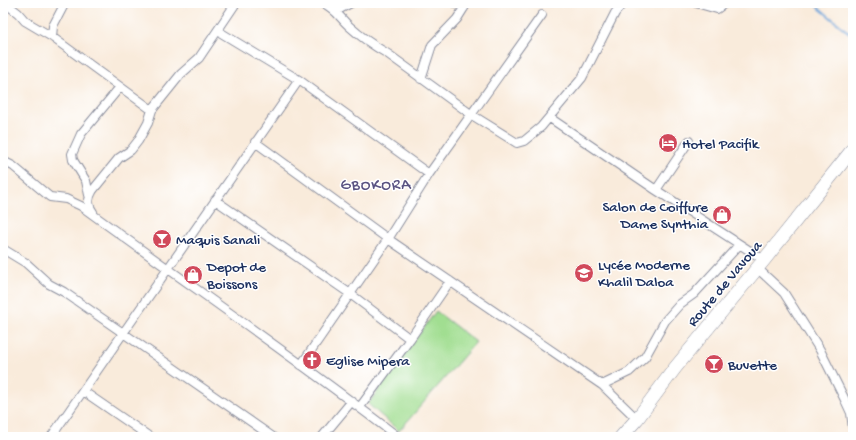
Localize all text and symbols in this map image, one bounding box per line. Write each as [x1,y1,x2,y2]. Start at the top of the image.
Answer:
hotel icon: Hotel Pacifik [657,132,679,154]
place label: Hotel Pacifik [682,136,760,154]
district label: GBOKORA [340,177,412,196]
place label: Salon de Coiffure Dame Synthia [602,199,709,234]
shop icon: Salon de Coiffure Dame Synthia [711,204,733,226]
bar icon: Maquis Sanali [151,228,173,250]
place label: Maquis Sanali [176,232,260,250]
street label: Route de Vavoua [684,237,767,331]
place label: Lycée Moderne Khalil Daloa [598,257,690,292]
place label: Depot de Boissons [206,259,266,294]
school or university icon: Lycée Moderne Khalil Daloa [573,262,595,284]
shop icon: Depot de Boissons [182,264,204,286]
church icon: Eglise Mipera [301,349,323,371]
place label: Eglise Mipera [326,353,410,371]
bar icon: Buvette [703,353,725,375]
place label: Buvette [727,357,777,375]

